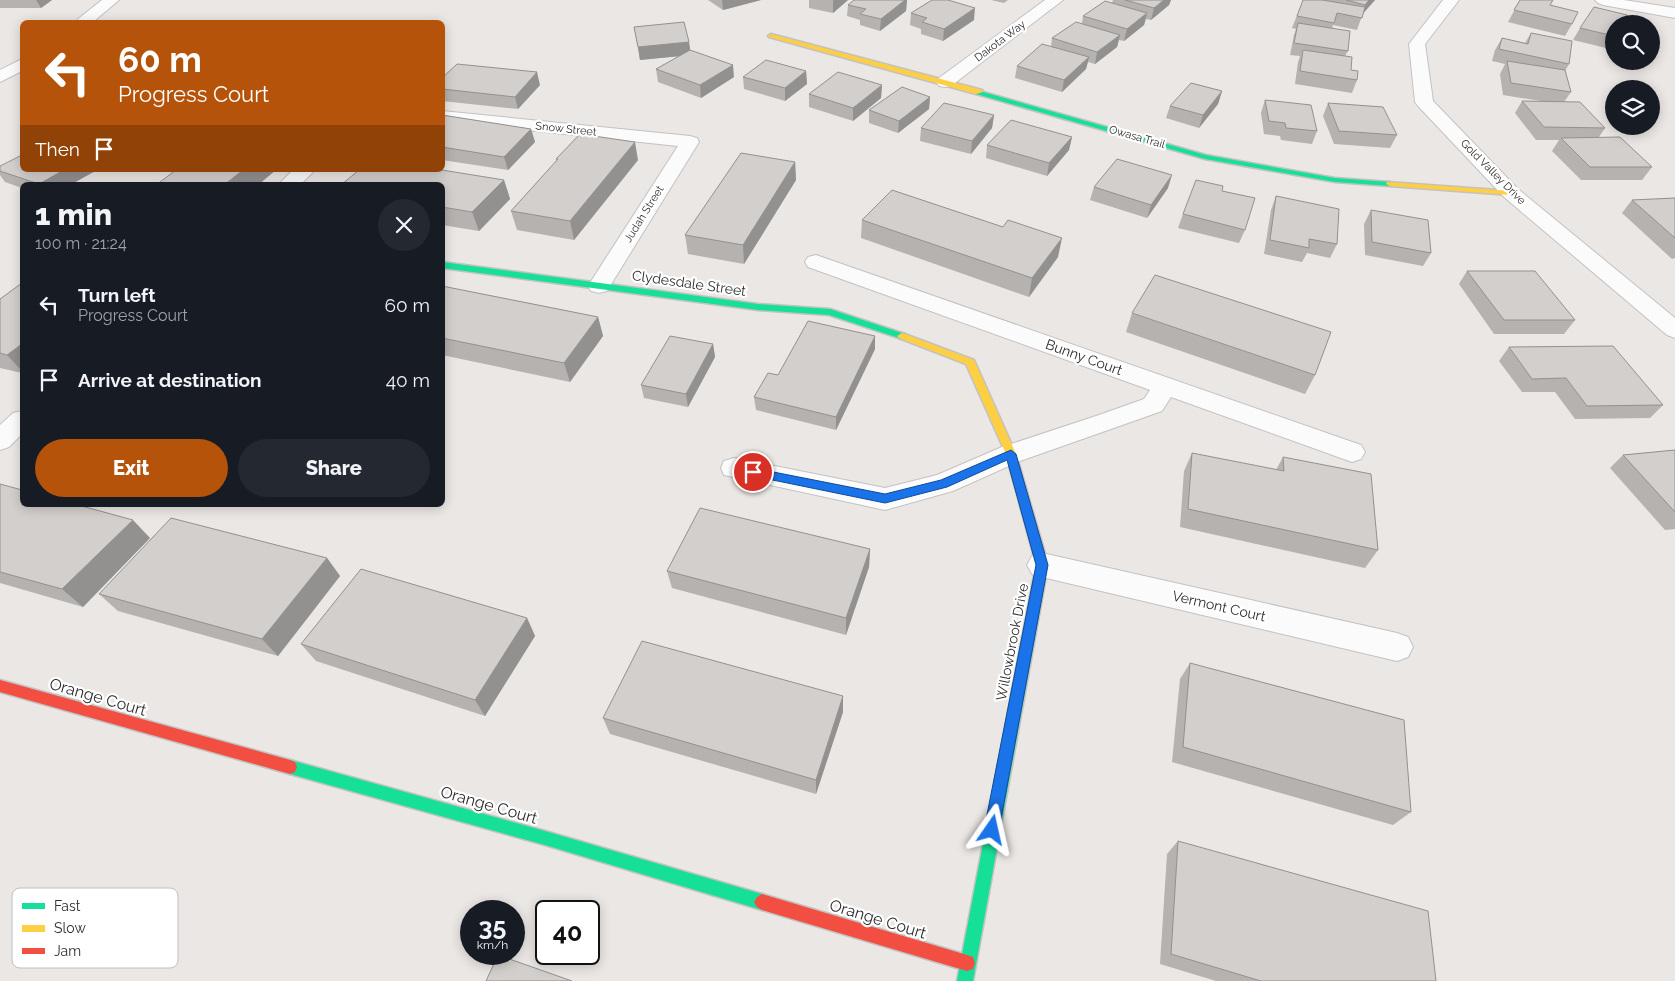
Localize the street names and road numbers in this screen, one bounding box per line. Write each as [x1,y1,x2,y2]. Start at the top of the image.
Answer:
street label: Dakota Way [972,18,1028,64]
street label: Snow Street [535,119,598,139]
street label: Owasa Trail [1107,123,1167,151]
street label: Gold Valley Drive [1458,137,1529,208]
street label: Judah Street [621,183,667,245]
street label: Clydesdale Street [631,267,747,299]
street label: Bunny Court [1043,336,1125,378]
street label: Willowbrook Drive [993,582,1031,702]
street label: Vermont Court [1171,588,1267,625]
street label: Orange Court [47,674,149,720]
street label: Orange Court [438,782,540,828]
street label: Orange Court [827,895,929,943]

